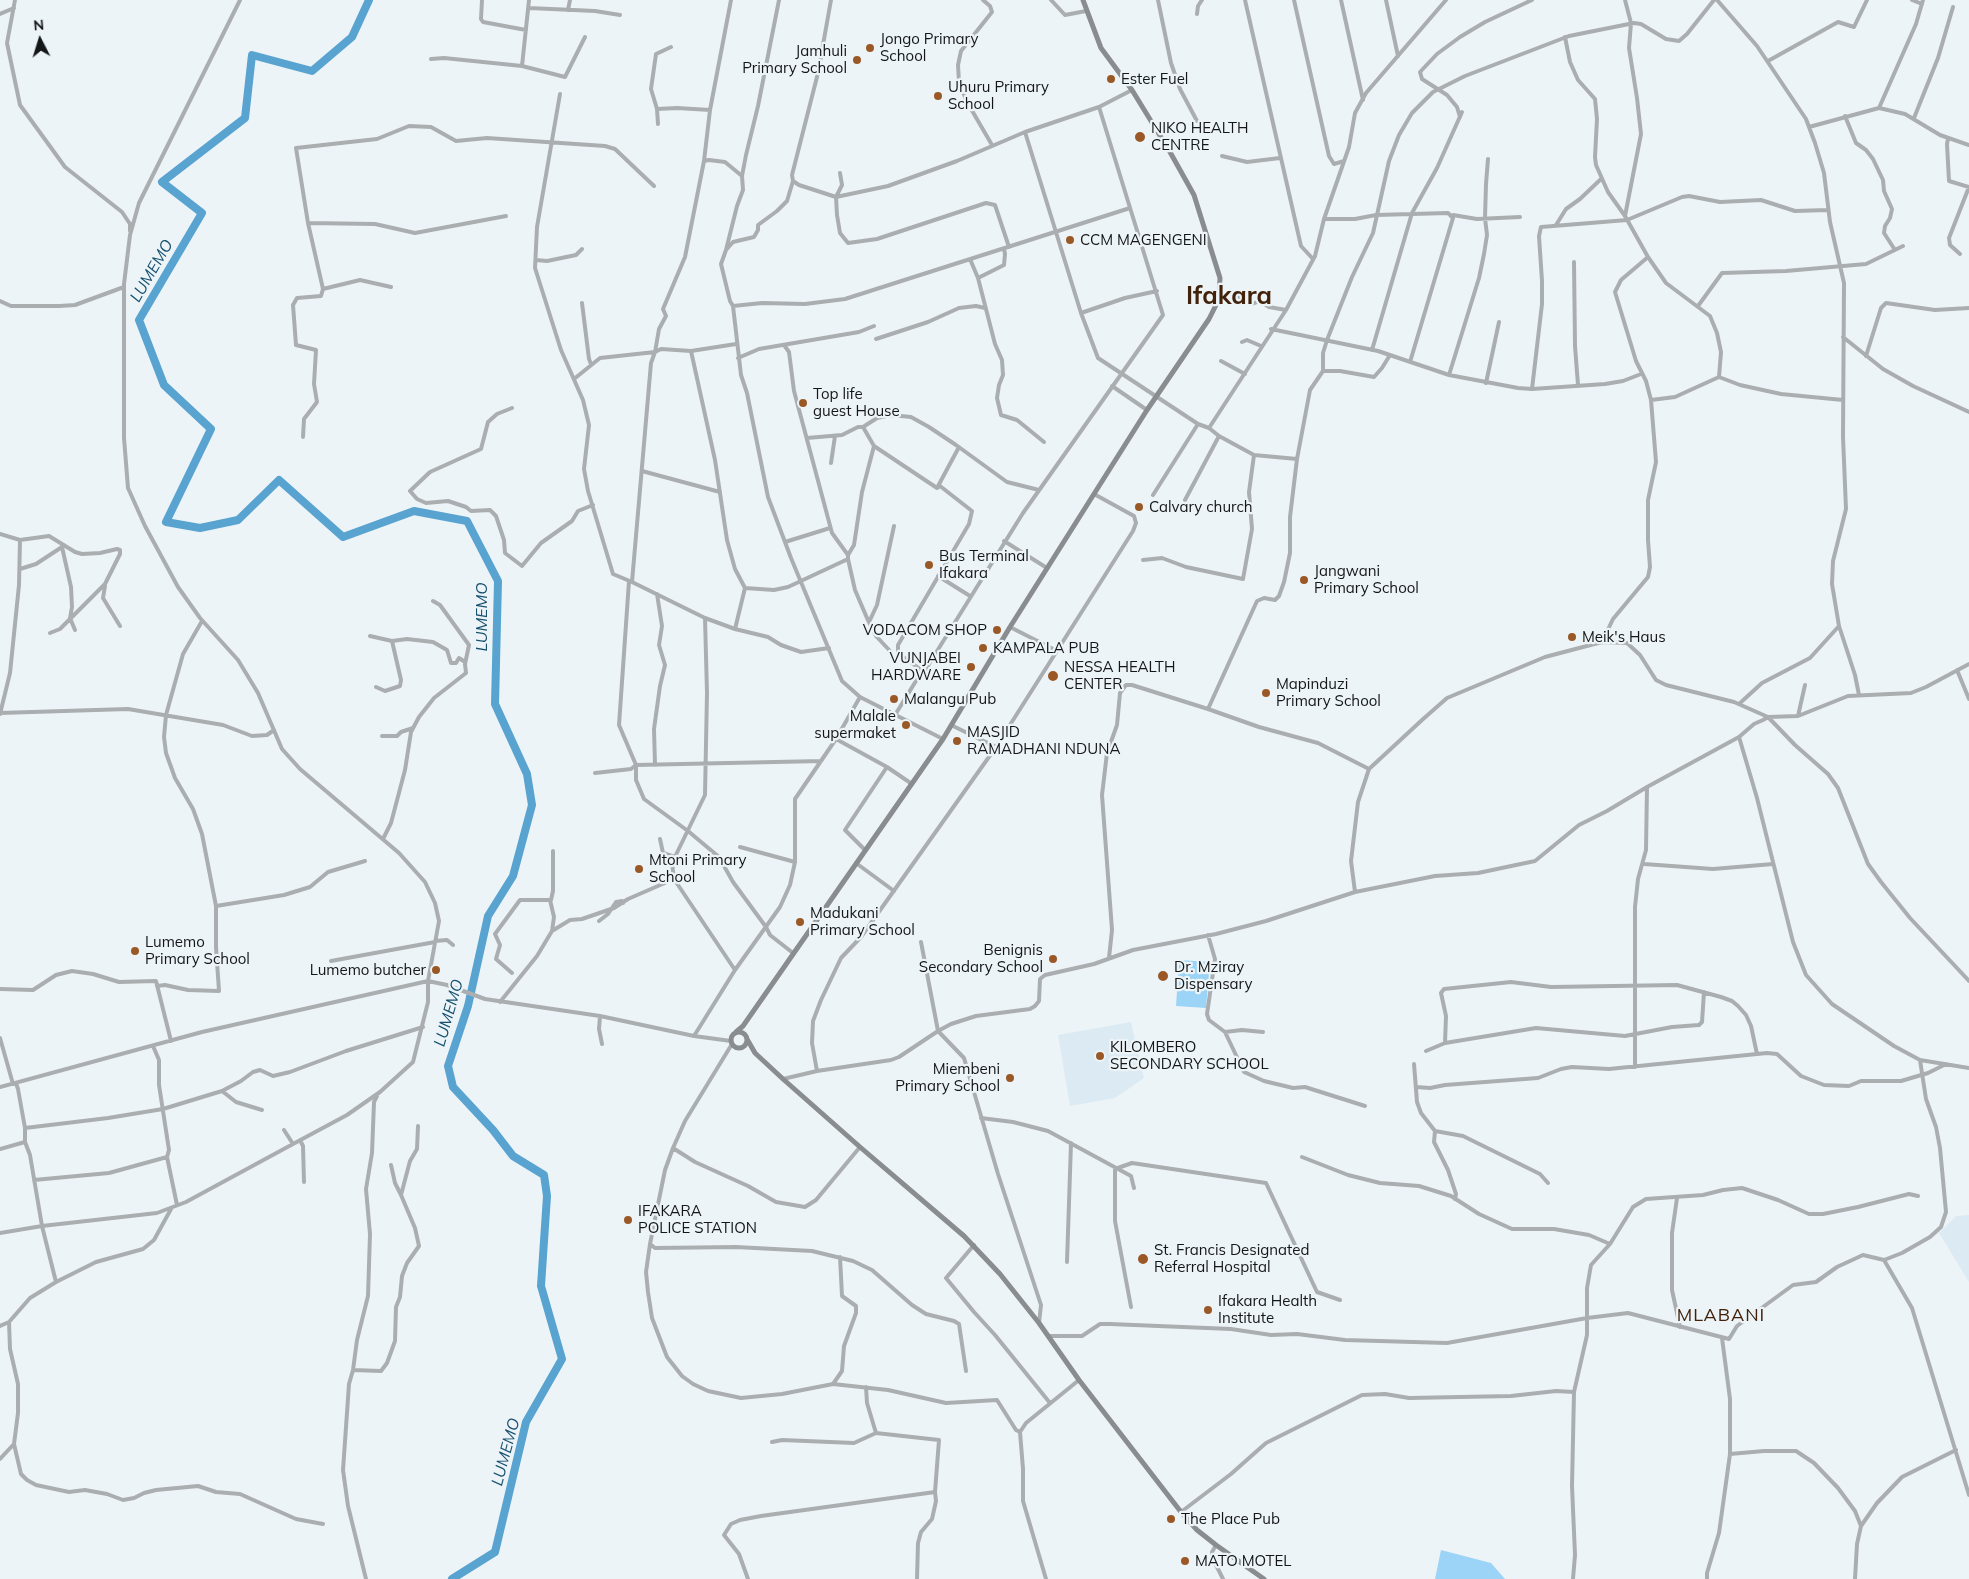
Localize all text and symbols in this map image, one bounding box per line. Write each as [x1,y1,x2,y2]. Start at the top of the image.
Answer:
north arrow [15,15,65,65]
text: N [33,16,45,34]
place label: Jongo Primary School [880,30,978,65]
place label: Jamhuli Primary School [742,42,847,77]
marker: Jongo Primary School [864,42,876,54]
marker: Jamhuli Primary School [851,54,863,66]
place label: Ester Fuel [1121,70,1188,88]
marker: Ester Fuel [1105,73,1117,85]
place label: Uhuru Primary School [948,78,1049,113]
marker: Uhuru Primary School [932,90,944,102]
place label: NIKO HEALTH CENTRE [1151,119,1249,154]
marker: NIKO HEALTH CENTRE [1133,130,1147,144]
place label: CCM MAGENGENI [1080,231,1207,249]
marker: CCM MAGENGENI [1064,234,1076,246]
water label: LUMEMO [126,236,178,306]
district label: Ifakara [1186,281,1272,311]
place label: Top life guest House [813,385,900,420]
marker: Top life guest House [797,397,809,409]
place label: Calvary church [1149,498,1253,516]
marker: Calvary church [1133,501,1145,513]
place label: Bus Terminal Ifakara [939,547,1029,582]
marker: Bus Terminal Ifakara [923,559,935,571]
place label: Jangwani Primary School [1314,562,1419,597]
marker: Jangwani Primary School [1298,574,1310,586]
water label: LUMEMO [472,582,492,652]
place label: VODACOM SHOP [863,621,987,639]
marker: VODACOM SHOP [991,624,1003,636]
place label: Meik's Haus [1582,628,1666,646]
marker: Meik's Haus [1566,631,1578,643]
place label: KAMPALA PUB [993,639,1099,657]
marker: KAMPALA PUB [977,642,989,654]
place label: VUNJABEI HARDWARE [871,649,961,684]
place label: NESSA HEALTH CENTER [1064,658,1175,693]
marker: VUNJABEI HARDWARE [965,661,977,673]
marker: NESSA HEALTH CENTER [1046,669,1060,683]
place label: Mapinduzi Primary School [1276,675,1381,710]
marker: Mapinduzi Primary School [1260,687,1272,699]
place label: Malangu Pub [904,690,996,708]
marker: Malangu Pub [888,693,900,705]
place label: Malale supermaket [814,707,896,742]
marker: Malale supermaket [900,719,912,731]
place label: MASJID RAMADHANI NDUNA [967,723,1120,758]
marker: MASJID RAMADHANI NDUNA [951,735,963,747]
place label: Mtoni Primary School [649,851,747,886]
marker: Mtoni Primary School [633,863,645,875]
place label: Madukani Primary School [810,904,915,939]
marker: Madukani Primary School [794,916,806,928]
place label: Lumemo Primary School [145,933,250,968]
place label: Benignis Secondary School [919,941,1043,976]
marker: Lumemo Primary School [129,945,141,957]
marker: Benignis Secondary School [1047,953,1059,965]
place label: Dr. Mziray Dispensary [1174,958,1252,993]
place label: Lumemo butcher [310,961,426,979]
marker: Lumemo butcher [430,964,442,976]
marker: Dr. Mziray Dispensary [1156,969,1170,983]
water label: LUMEMO [430,977,468,1049]
place label: KILOMBERO SECONDARY SCHOOL [1110,1038,1269,1073]
marker: KILOMBERO SECONDARY SCHOOL [1094,1050,1106,1062]
place label: Miembeni Primary School [895,1060,1000,1095]
marker: Miembeni Primary School [1004,1072,1016,1084]
place label: IFAKARA POLICE STATION [638,1202,757,1237]
marker: IFAKARA POLICE STATION [622,1214,634,1226]
place label: St. Francis Designated Referral Hospital [1154,1241,1309,1276]
marker: St. Francis Designated Referral Hospital [1136,1252,1150,1266]
place label: Ifakara Health Institute [1218,1292,1317,1327]
marker: Ifakara Health Institute [1202,1304,1214,1316]
district label: MLABANI [1676,1305,1766,1327]
water label: LUMEMO [488,1416,524,1488]
place label: The Place Pub [1181,1510,1280,1528]
marker: The Place Pub [1165,1513,1177,1525]
place label: MATO MOTEL [1195,1552,1291,1570]
marker: MATO MOTEL [1179,1555,1191,1567]

